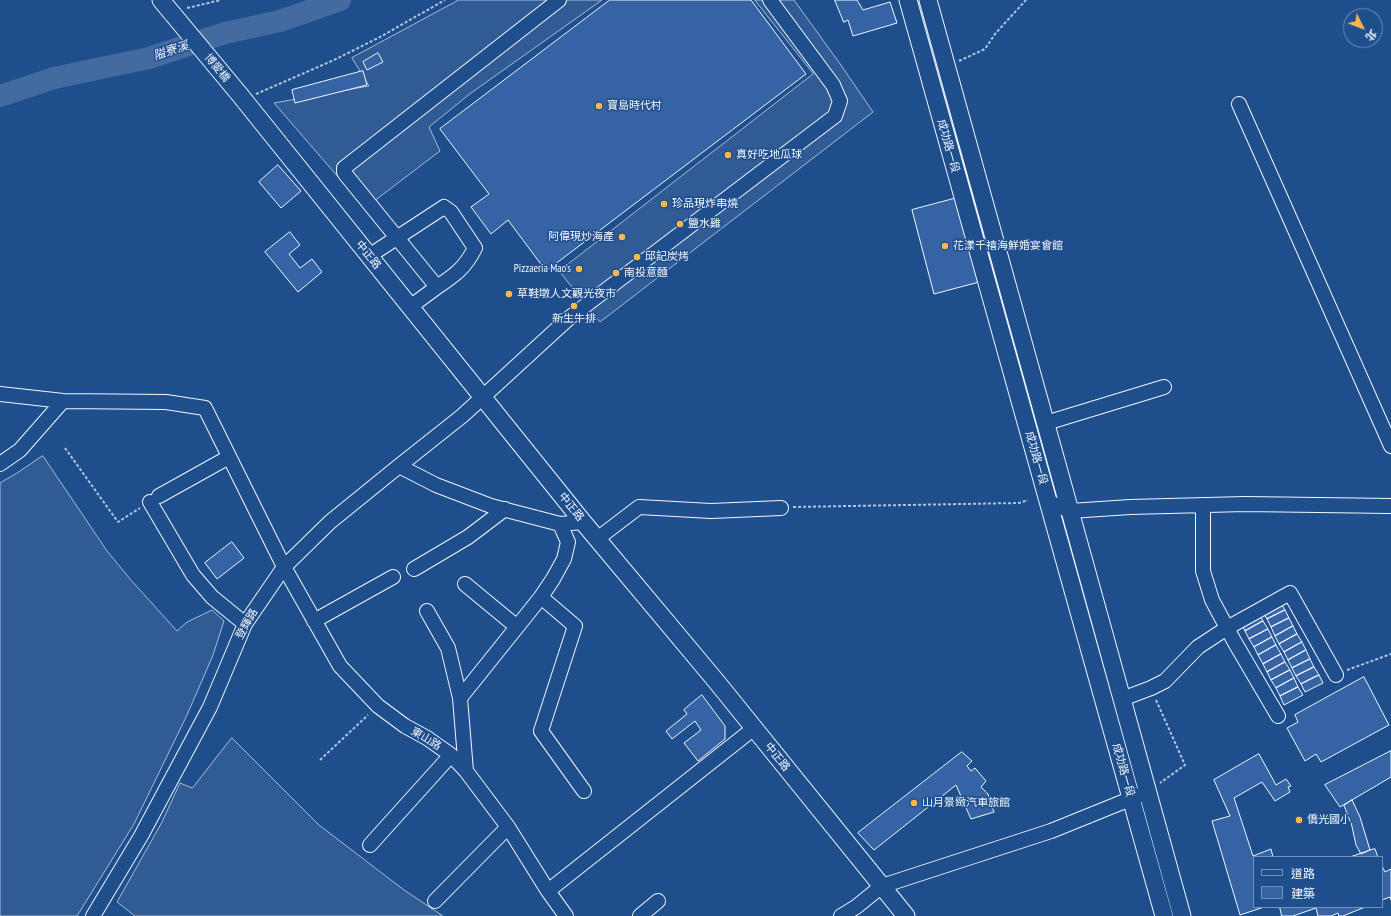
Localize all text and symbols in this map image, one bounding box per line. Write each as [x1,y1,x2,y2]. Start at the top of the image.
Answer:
north arrow [1343,8,1383,48]
text: 北 [1362,27,1380,44]
water label: 隘寮溪 [152,39,190,63]
street label: 博愛橋 [201,51,233,85]
place label: 寶島時代村 [607,99,662,113]
marker: 寶島時代村 [594,101,604,111]
street label: 成功路一段 [934,118,962,174]
place label: 真好吃地瓜球 [736,148,802,162]
marker: 真好吃地瓜球 [723,150,733,160]
place label: 珍品現炸串燒 [672,197,738,211]
marker: 珍品現炸串燒 [659,199,669,209]
place label: 鹽水雞 [688,217,721,231]
marker: 鹽水雞 [675,219,685,229]
place label: 阿偉現炒海產 [548,230,614,244]
marker: 阿偉現炒海產 [617,232,627,242]
street label: 中正路 [352,238,384,272]
place label: 花漾千禧海鮮婚宴會館 [953,239,1063,253]
marker: 花漾千禧海鮮婚宴會館 [940,241,950,251]
place label: 邱記炭烤 [645,250,689,264]
marker: 邱記炭烤 [632,252,642,262]
place label: Pizzaeria Mao's [514,262,571,276]
marker: Pizzaeria Mao's [574,264,584,274]
place label: 南投意麵 [624,266,668,280]
marker: 南投意麵 [611,268,621,278]
place label: 草鞋墩人文觀光夜市 [517,287,616,301]
marker: 草鞋墩人文觀光夜市 [504,289,514,299]
marker: 新生牛排 [569,301,579,311]
place label: 新生牛排 [552,312,596,326]
street label: 成功路一段 [1022,430,1050,486]
street label: 中正路 [555,490,587,524]
street label: 登輝路 [233,606,261,642]
street label: 東山路 [408,725,444,753]
street label: 中正路 [761,740,793,774]
street label: 成功路一段 [1109,742,1137,798]
place label: 山月景緻汽車旅館 [922,796,1010,810]
marker: 山月景緻汽車旅館 [909,798,919,808]
place label: 僑光國小 [1307,813,1351,827]
marker: 僑光國小 [1294,815,1304,825]
legend [1253,856,1383,908]
text: 道路 [1291,866,1315,881]
text: 建築 [1291,886,1315,901]

